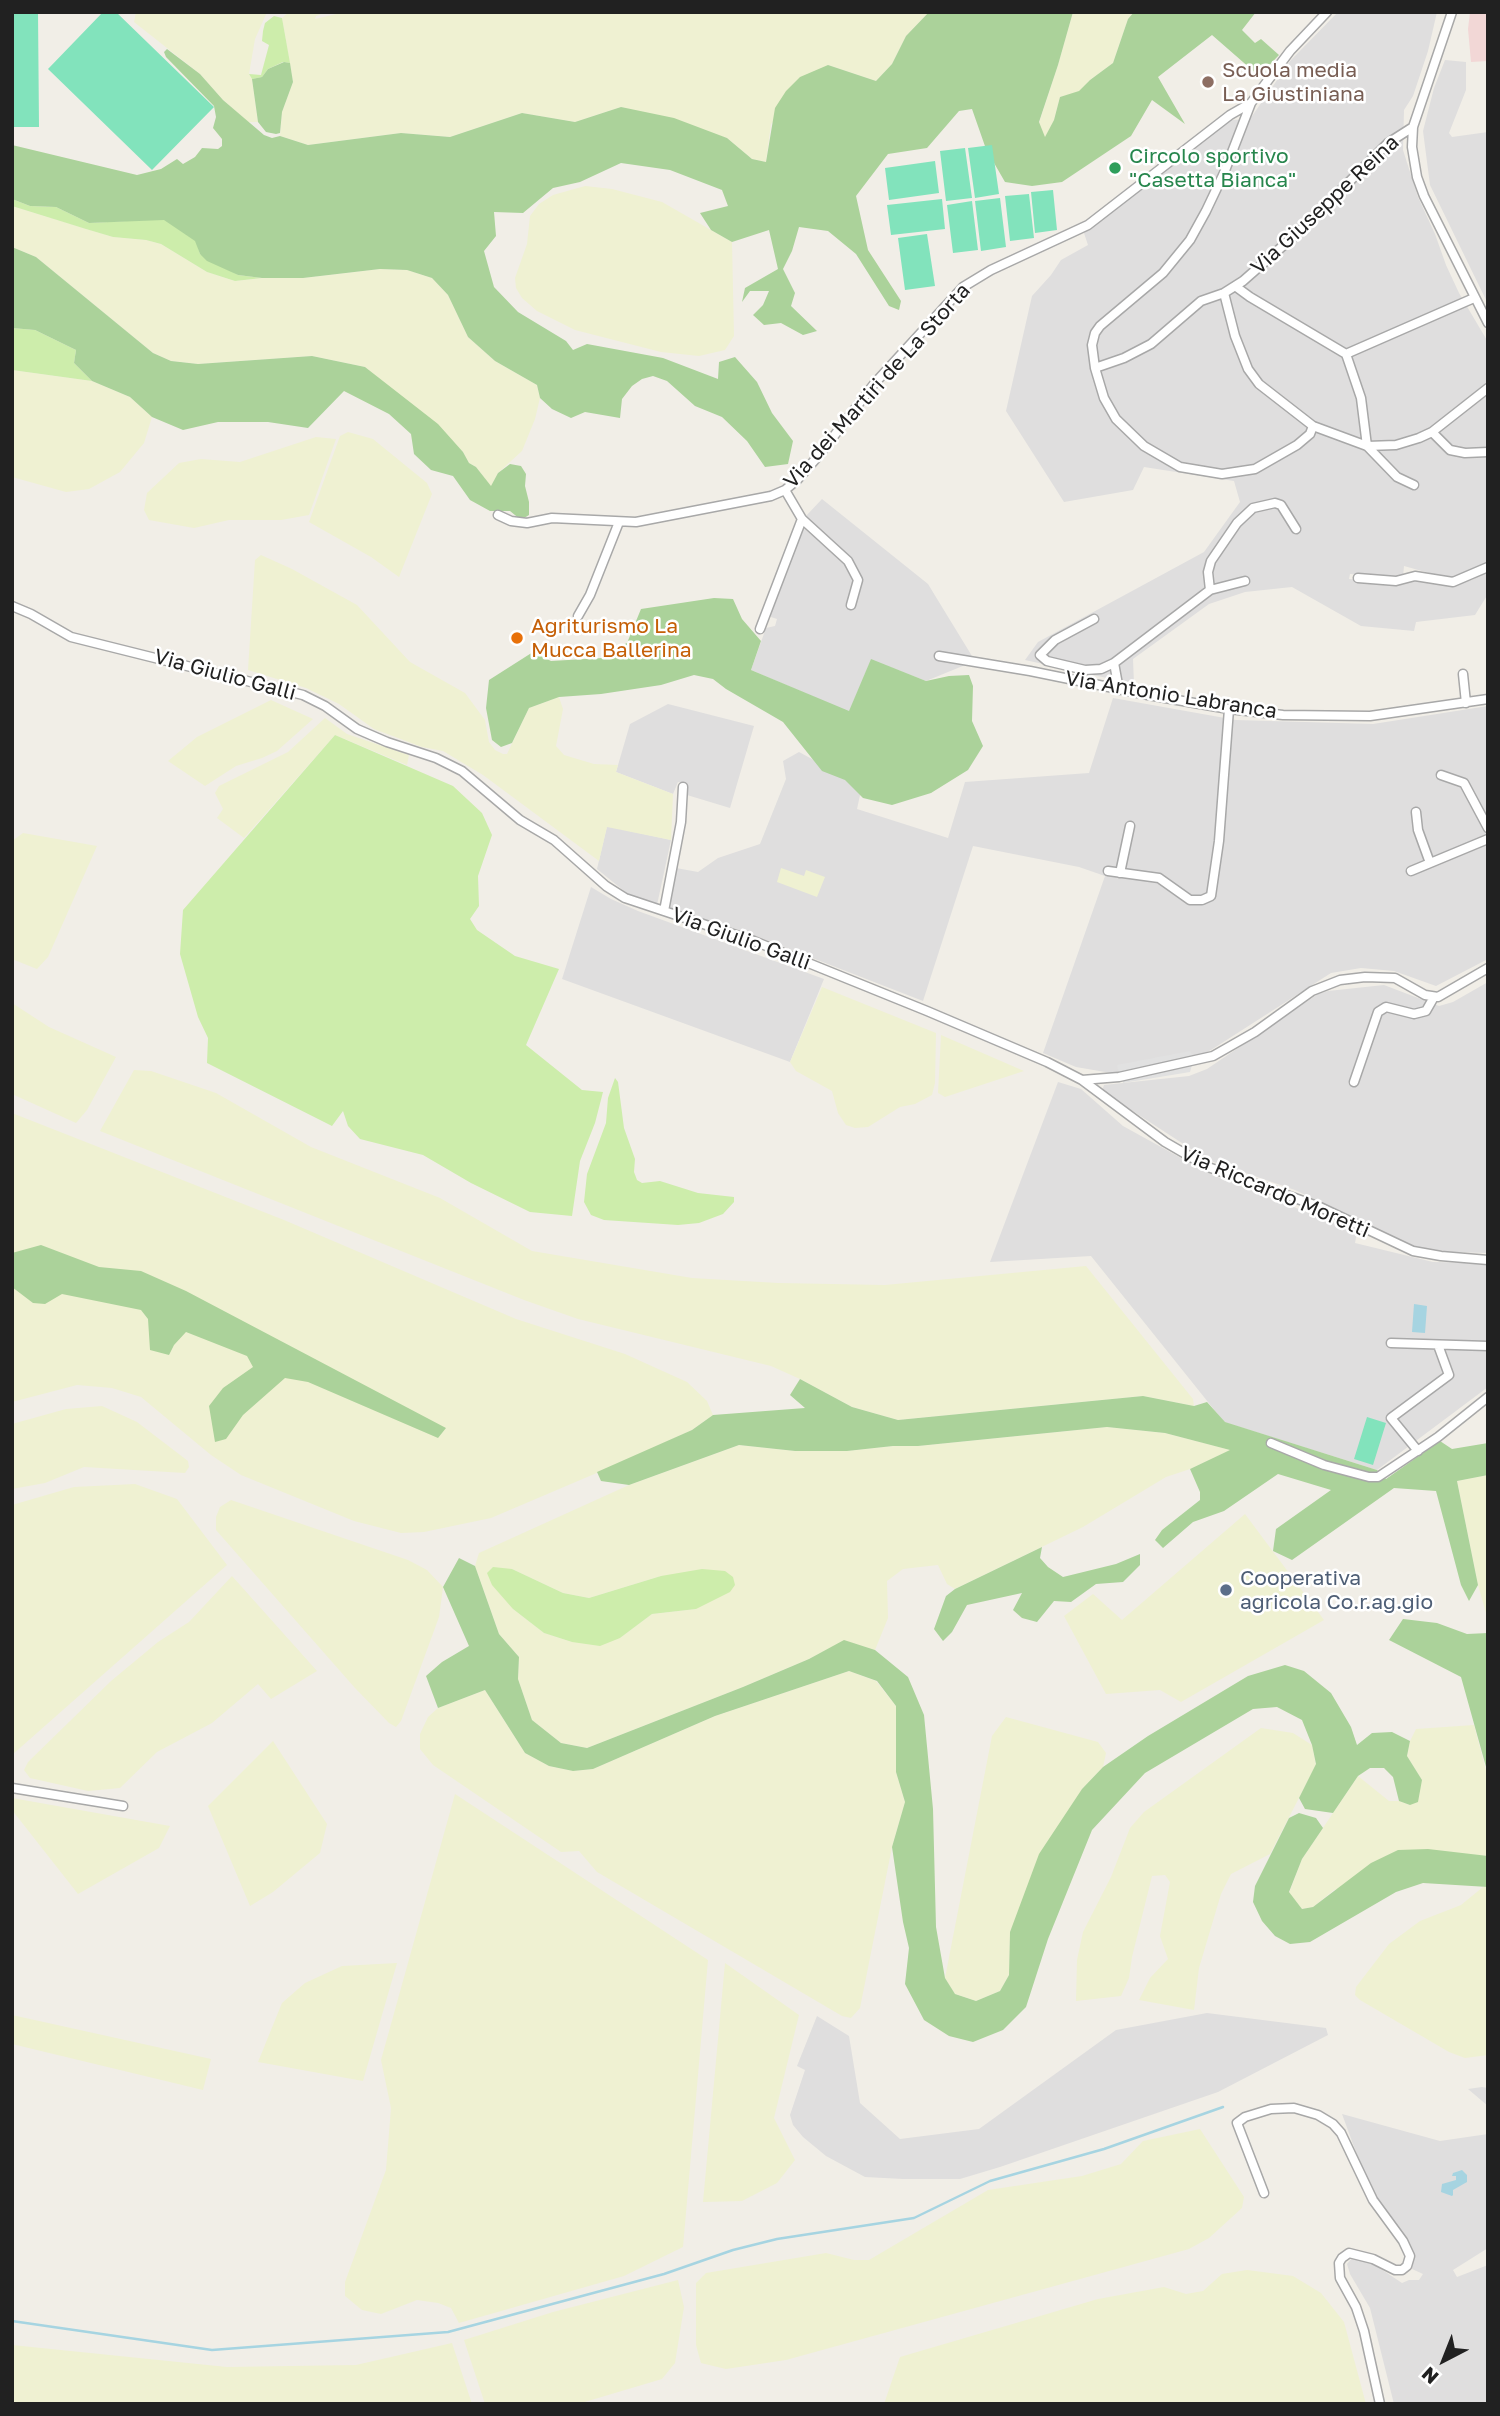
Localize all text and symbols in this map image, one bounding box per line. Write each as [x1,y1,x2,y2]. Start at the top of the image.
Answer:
place label: Scuola media La Giustiniana [1222,57,1365,107]
marker: Scuola media La Giustiniana [1200,74,1216,90]
street label: Via Giuseppe Reina [1246,130,1404,280]
place label: Circolo sportivo "Casetta Bianca" [1129,143,1296,193]
marker: Circolo sportivo "Casetta Bianca" [1107,160,1123,176]
street label: Via dei Martiri de La Storta [778,278,976,494]
place label: Agriturismo La Mucca Ballerina [531,613,692,663]
marker: Agriturismo La Mucca Ballerina [509,630,525,646]
street label: Via Giulio Galli [151,644,299,706]
street label: Via Antonio Labranca [1063,666,1279,724]
street label: Via Giulio Galli [668,902,814,976]
street label: Via Riccardo Moretti [1177,1141,1373,1243]
place label: Cooperativa agricola Co.r.ag.gio [1240,1565,1433,1615]
marker: Cooperativa agricola Co.r.ag.gio [1218,1582,1234,1598]
north arrow [1409,2325,1479,2395]
text: N [1417,2363,1443,2389]

